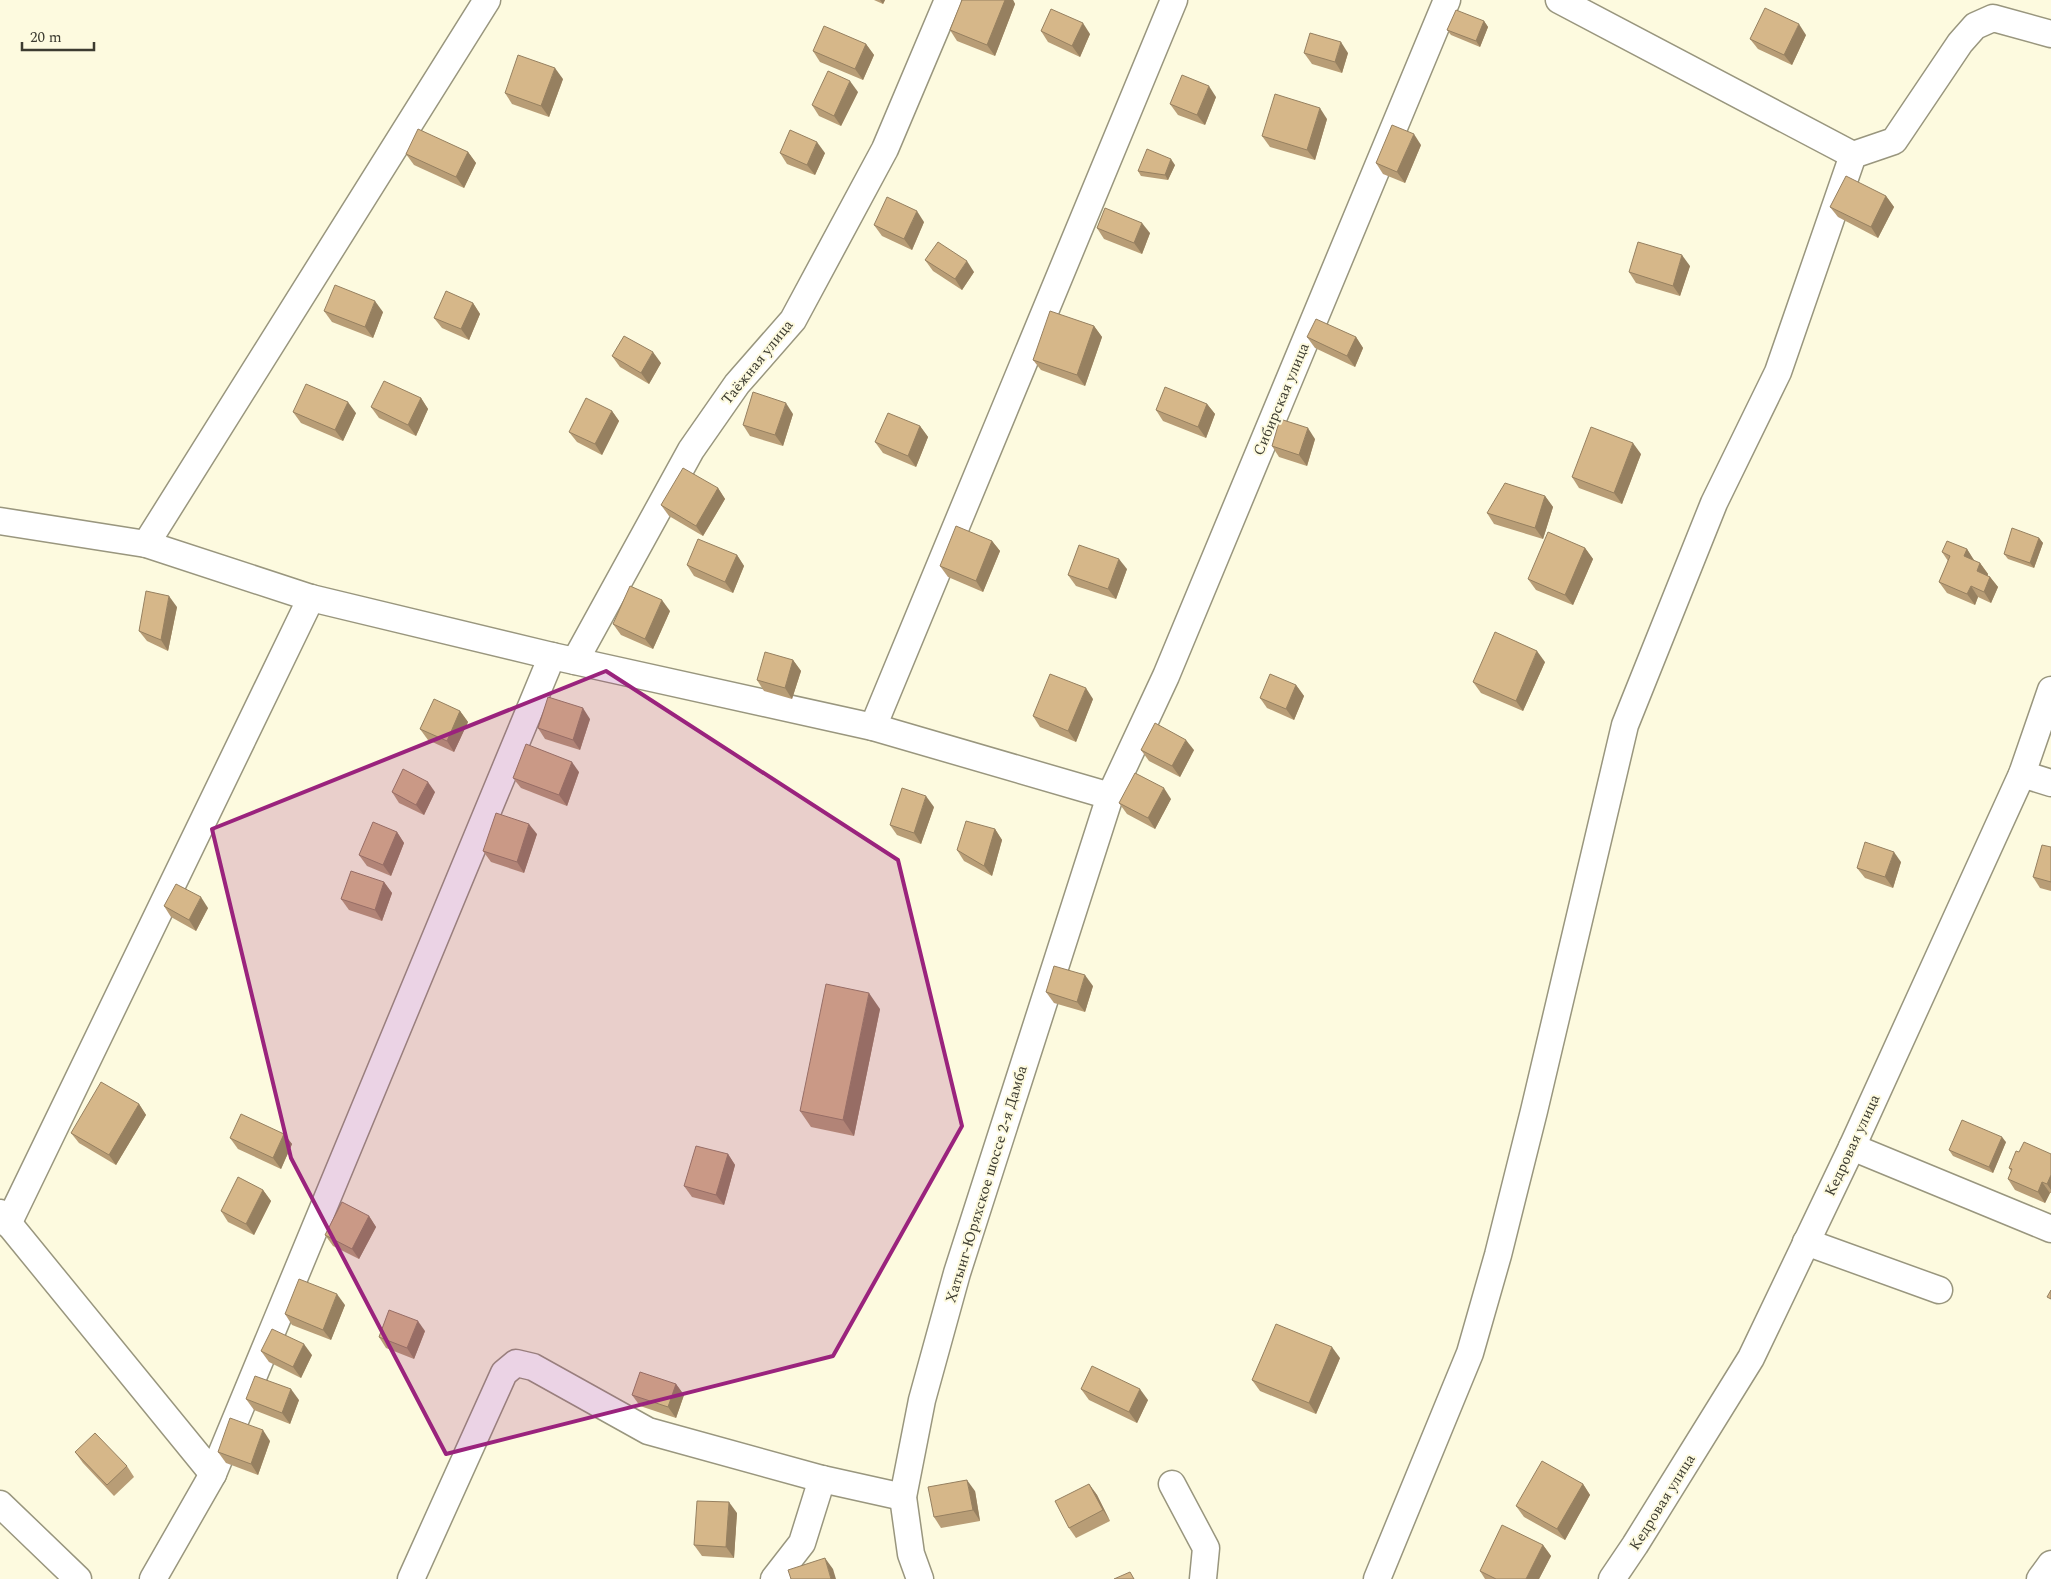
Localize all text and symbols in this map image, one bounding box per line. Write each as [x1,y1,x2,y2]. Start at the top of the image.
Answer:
scale bar [22,20,95,52]
text: 20 m [30,26,62,49]
street label: Таёжная улица [716,314,799,410]
street label: Сибирская улица [1247,339,1316,459]
street label: Хатынг-Юряхское шоссе 2-я Дамба [939,1062,1034,1306]
street label: Кедровая улица [1819,1090,1886,1200]
street label: Кедровая улица [1624,1449,1702,1555]

